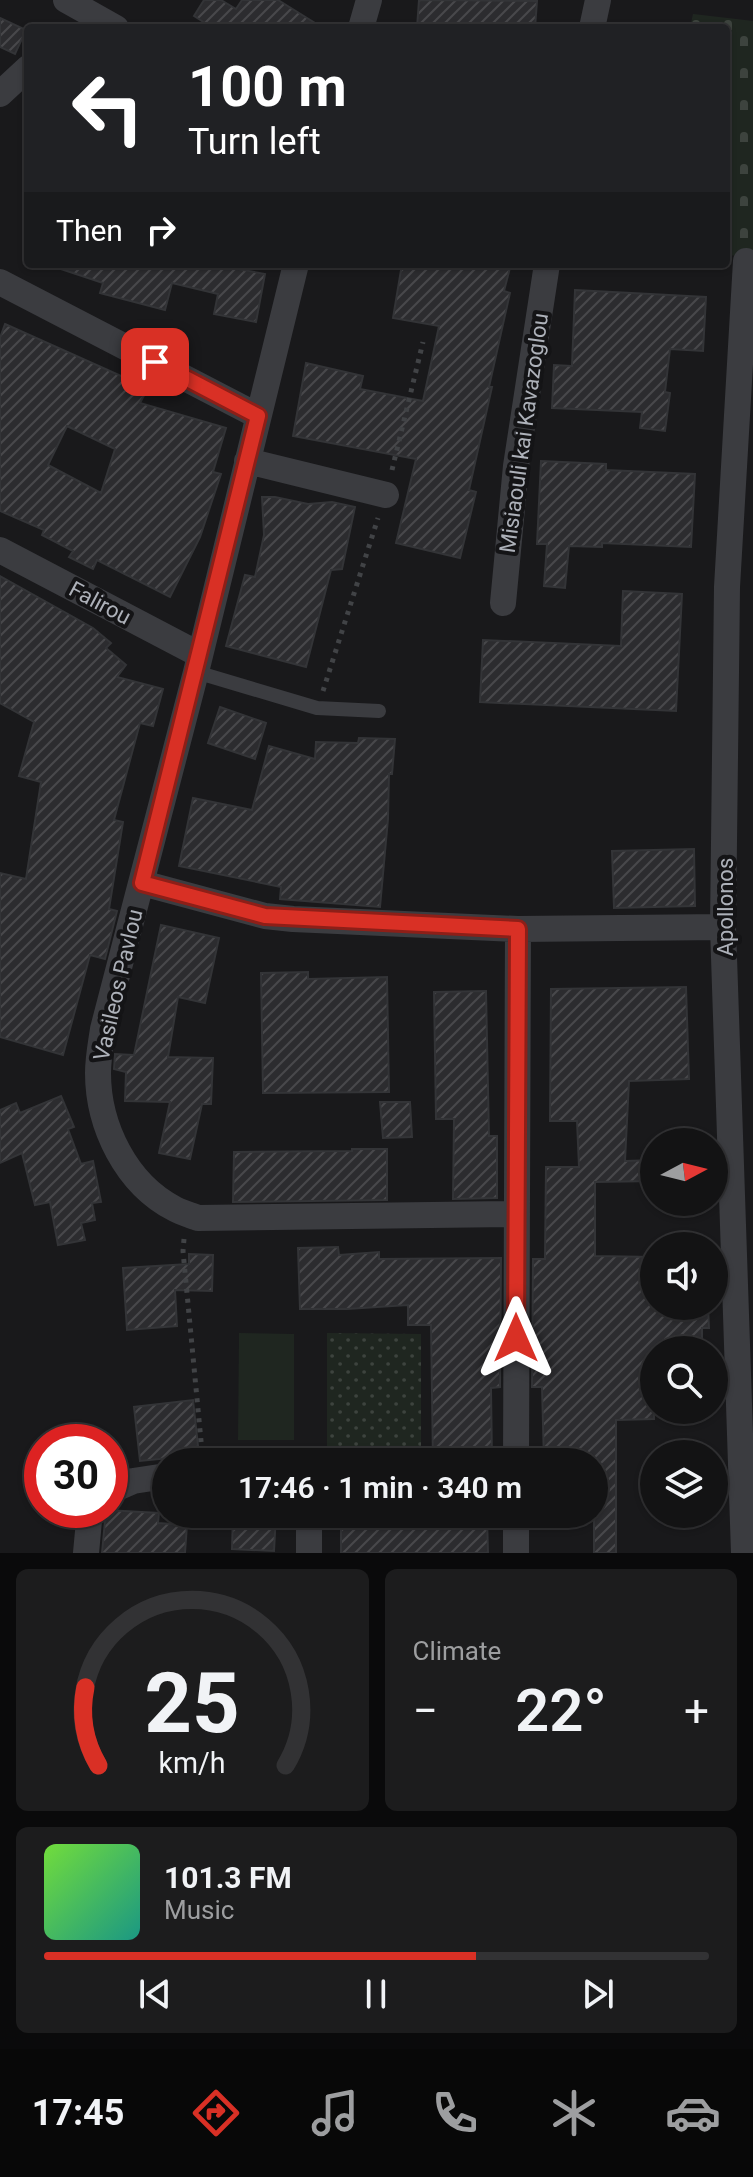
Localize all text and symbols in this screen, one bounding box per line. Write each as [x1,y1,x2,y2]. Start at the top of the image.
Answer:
text: 100 m [188,54,347,120]
icon: left [56,56,160,160]
text: Turn left [188,121,321,163]
icon: right [139,208,183,252]
text: Then [56,213,123,248]
street label: Misiaouli kai Kavazoglou [495,312,553,554]
pin [121,328,189,396]
icon: arrive [133,340,177,384]
street label: Falirou [65,576,135,630]
street label: Apollonos [713,858,738,956]
street label: Vasileos Pavlou [88,907,148,1063]
north arrow [640,1128,728,1216]
map controls [640,1128,728,1528]
button: sound [640,1232,728,1320]
position arrow [474,1296,558,1380]
button: search [640,1336,728,1424]
speed limit sign: 30 [24,1424,128,1528]
button: layers [640,1440,728,1528]
text: 17:46 · 1 min · 340 m [238,1470,522,1505]
text: Climate [413,1636,501,1666]
text: 25 [145,1655,240,1752]
text: 22° [515,1675,607,1746]
text: − [413,1685,438,1737]
text: + [684,1685,709,1737]
text: km/h [159,1746,226,1780]
text: 101.3 FM [164,1860,292,1895]
text: Music [164,1895,234,1925]
icon: previous [133,1972,177,2016]
icon: pause [354,1972,398,2016]
icon: next [576,1972,620,2016]
icon: directions [188,2085,244,2141]
icon: music [307,2085,363,2141]
icon: phone [427,2085,483,2141]
icon: climate [546,2085,602,2141]
icon: car [665,2085,721,2141]
text: 17:45 [32,2092,124,2134]

